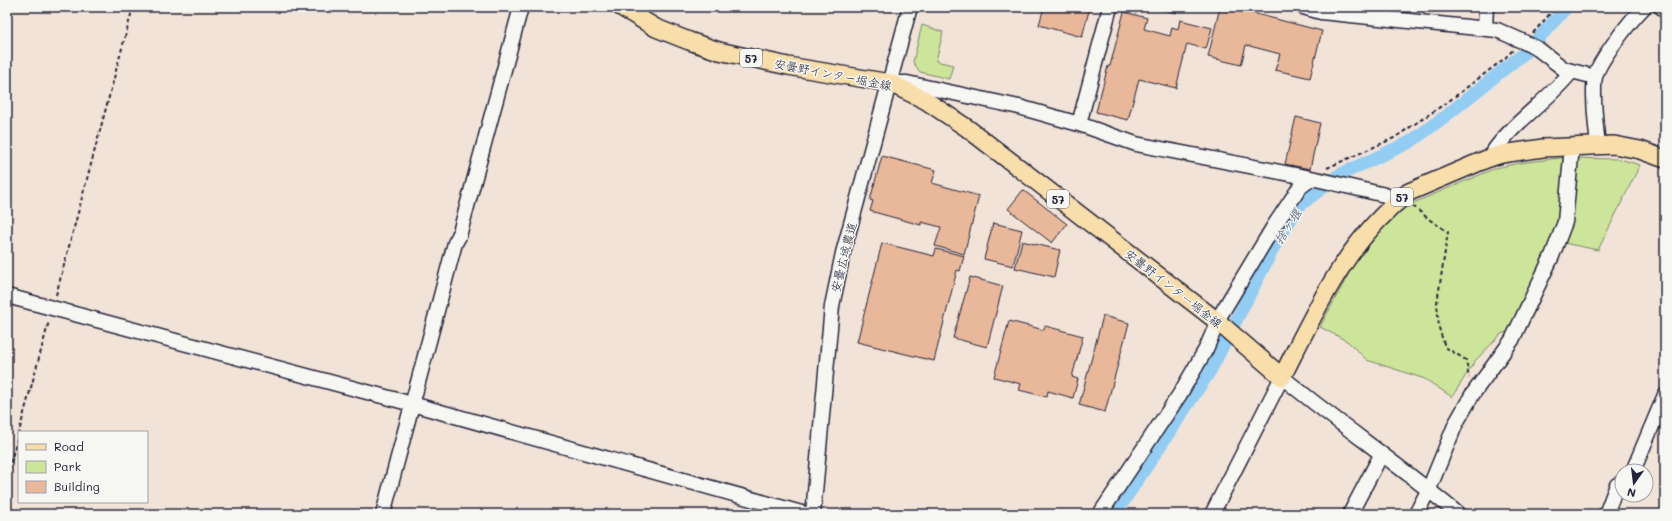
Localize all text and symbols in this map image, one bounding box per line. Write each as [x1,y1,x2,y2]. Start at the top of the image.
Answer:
road number: 57 [740,49,762,67]
street label: 安曇野インター堀金線 [773,55,893,93]
road number: 57 [1391,188,1413,206]
road number: 57 [1047,190,1069,208]
water label: 捨ヶ堰 [1269,203,1306,247]
street label: 安曇広域農道 [827,220,859,294]
street label: 安曇野インター堀金線 [1122,245,1226,331]
legend [18,431,148,503]
text: Road [54,438,84,454]
text: Park [54,458,81,474]
north arrow [1614,463,1654,503]
text: Building [54,478,100,494]
text: N [1626,485,1637,501]

